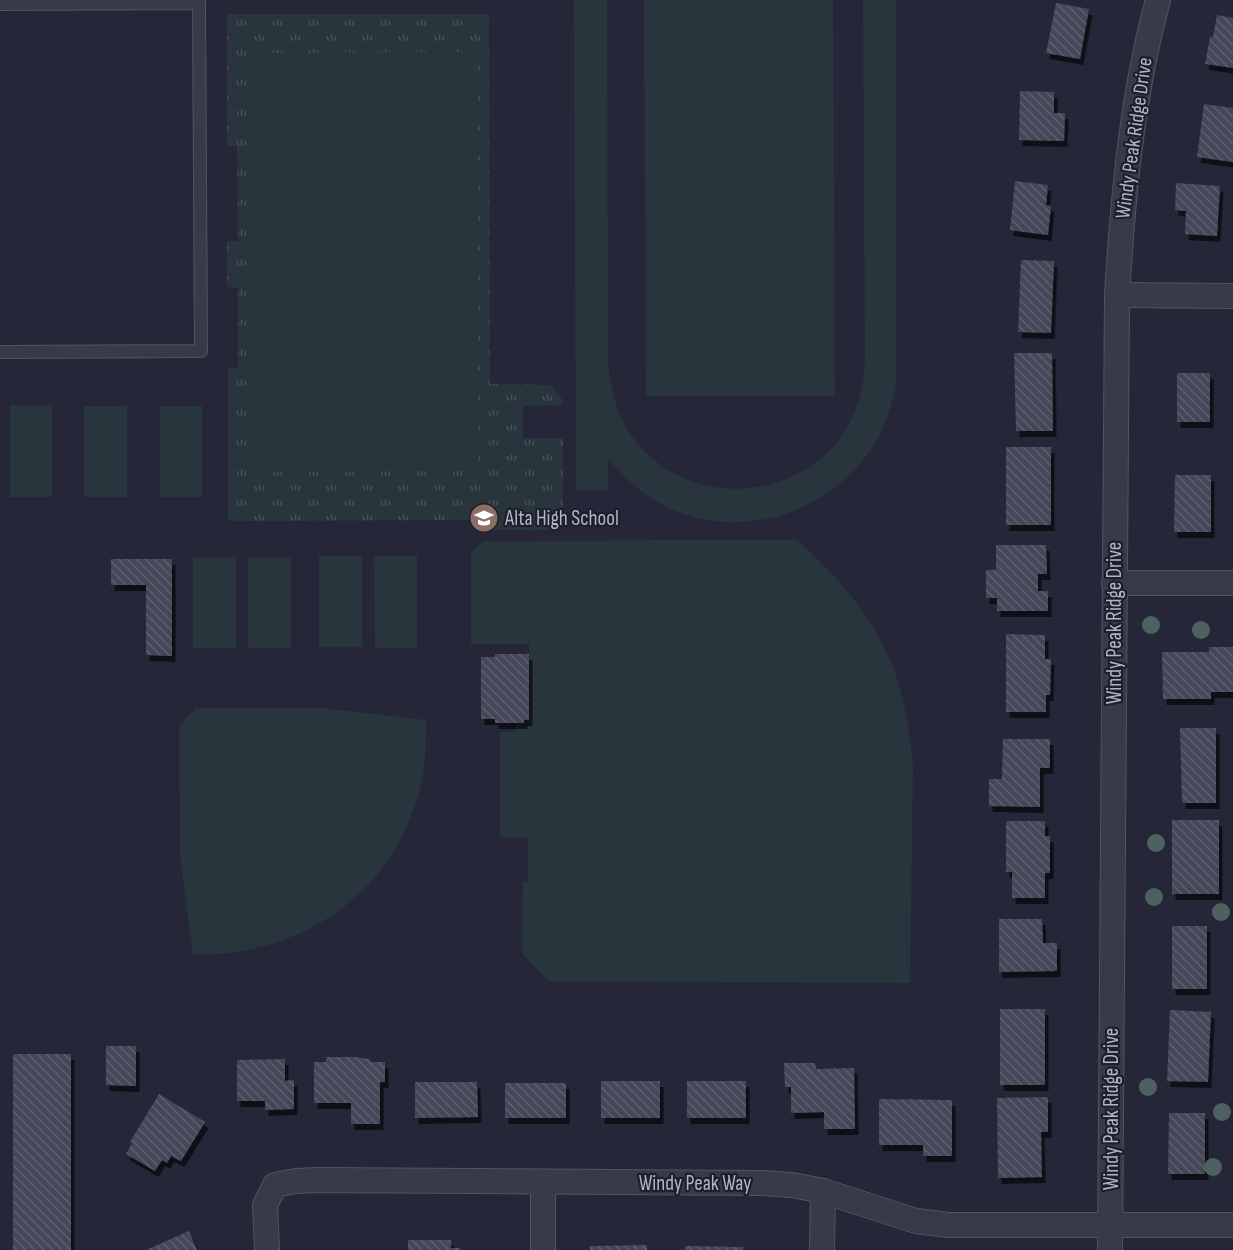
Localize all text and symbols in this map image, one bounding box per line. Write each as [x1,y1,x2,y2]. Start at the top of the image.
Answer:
street label: Windy Peak Ridge Drive [1110,56,1158,220]
school or university icon: Alta High School [468,502,500,534]
place label: Alta High School [504,506,619,531]
street label: Windy Peak Ridge Drive [1102,542,1127,704]
street label: Windy Peak Ridge Drive [1099,1028,1124,1190]
street label: Windy Peak Way [639,1171,751,1196]

